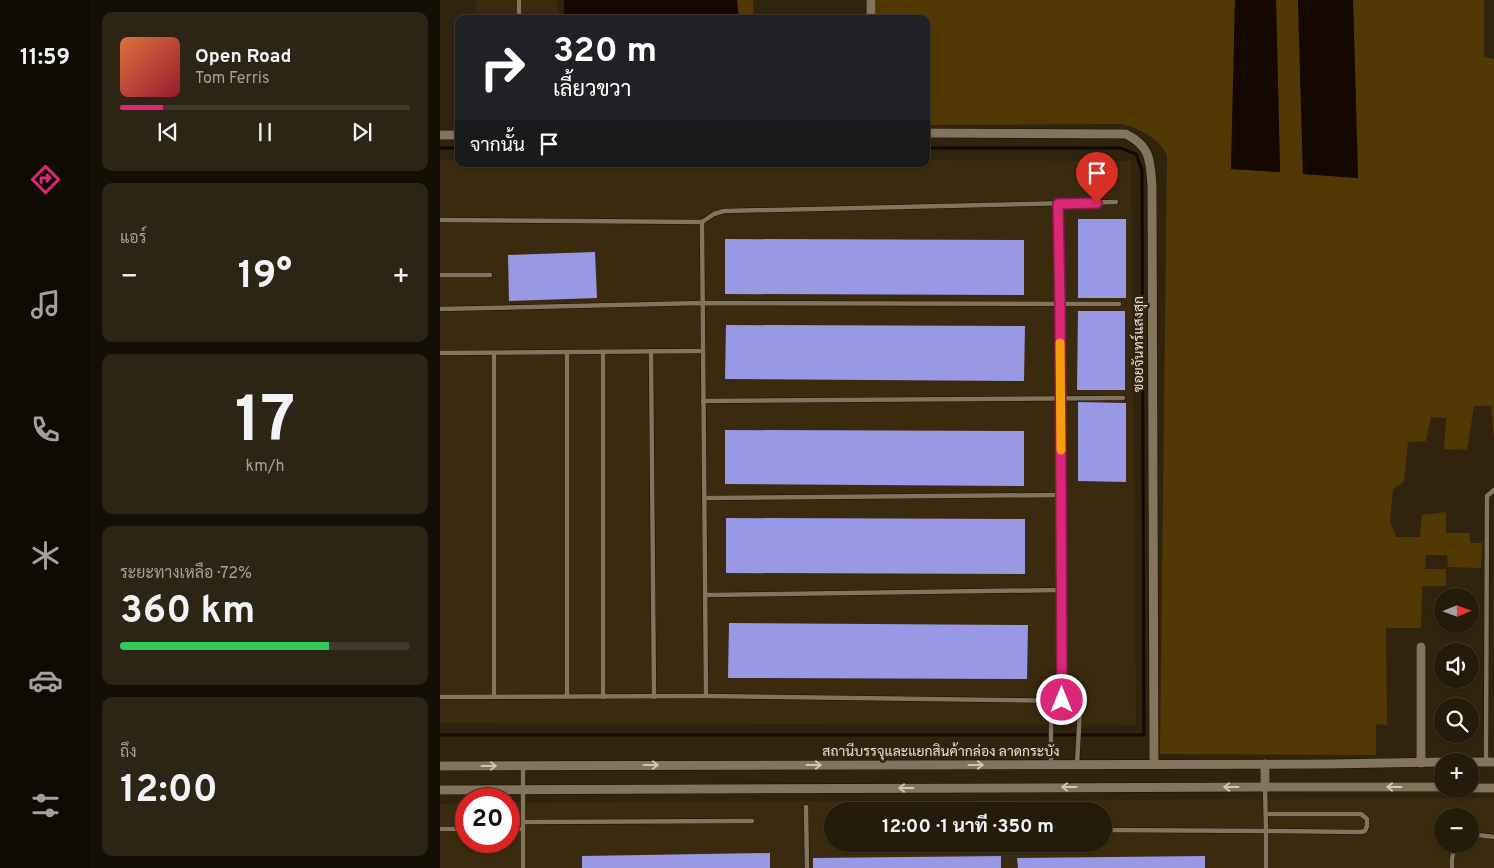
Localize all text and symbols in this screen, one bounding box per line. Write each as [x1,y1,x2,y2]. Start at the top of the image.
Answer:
text: 320 m [553,30,657,74]
icon: right [470,35,535,100]
text: 11:59 [20,45,70,72]
text: Open Road [195,45,291,69]
text: Tom Ferris [195,69,269,89]
text: เลี้ยวขวา [553,77,631,104]
icon: previous [154,118,182,146]
icon: pause [251,118,279,146]
icon: next [348,118,376,146]
icon: arrive [535,130,563,158]
text: จากนั้น [470,134,525,158]
pin [1076,152,1118,203]
icon: arrive [1083,159,1111,187]
icon: directions [28,162,63,197]
text: แอร์ [120,229,146,249]
text: 19° [238,253,292,302]
text: − [120,260,138,296]
text: + [392,260,410,296]
icon: music [28,287,63,322]
street label: ซอยจันทร์แสงสุก [1129,296,1148,392]
text: 17 [235,383,295,465]
icon: phone [28,412,63,447]
text: km/h [246,457,284,477]
icon: climate [28,538,63,573]
text: ระยะทางเหลือ · 72% [120,564,252,584]
text: 360 km [120,588,255,637]
north arrow [1434,588,1479,632]
map controls [1434,588,1479,853]
button: sound [1434,643,1479,688]
icon: car [28,663,63,698]
position arrow [1035,673,1087,725]
button: search [1434,698,1479,743]
street label: สถานีบรรจุและแยกสินค้ากล่อง ลาดกระบัง [822,742,1060,761]
text: ถึง [120,743,137,763]
button: + [1434,753,1479,798]
one-way arrow [642,760,659,770]
one-way arrow [805,760,821,770]
one-way arrow [968,760,984,770]
one-way arrow [480,761,496,771]
text: 12:00 [120,767,218,816]
one-way arrow [1061,782,1078,792]
one-way arrow [1224,782,1240,792]
one-way arrow [1386,782,1402,792]
one-way arrow [899,783,915,792]
icon: filters [28,788,63,823]
speed limit sign: 20 [455,788,520,853]
button: − [1434,808,1479,853]
text: 12:00 · 1 นาที · 350 m [882,815,1054,839]

